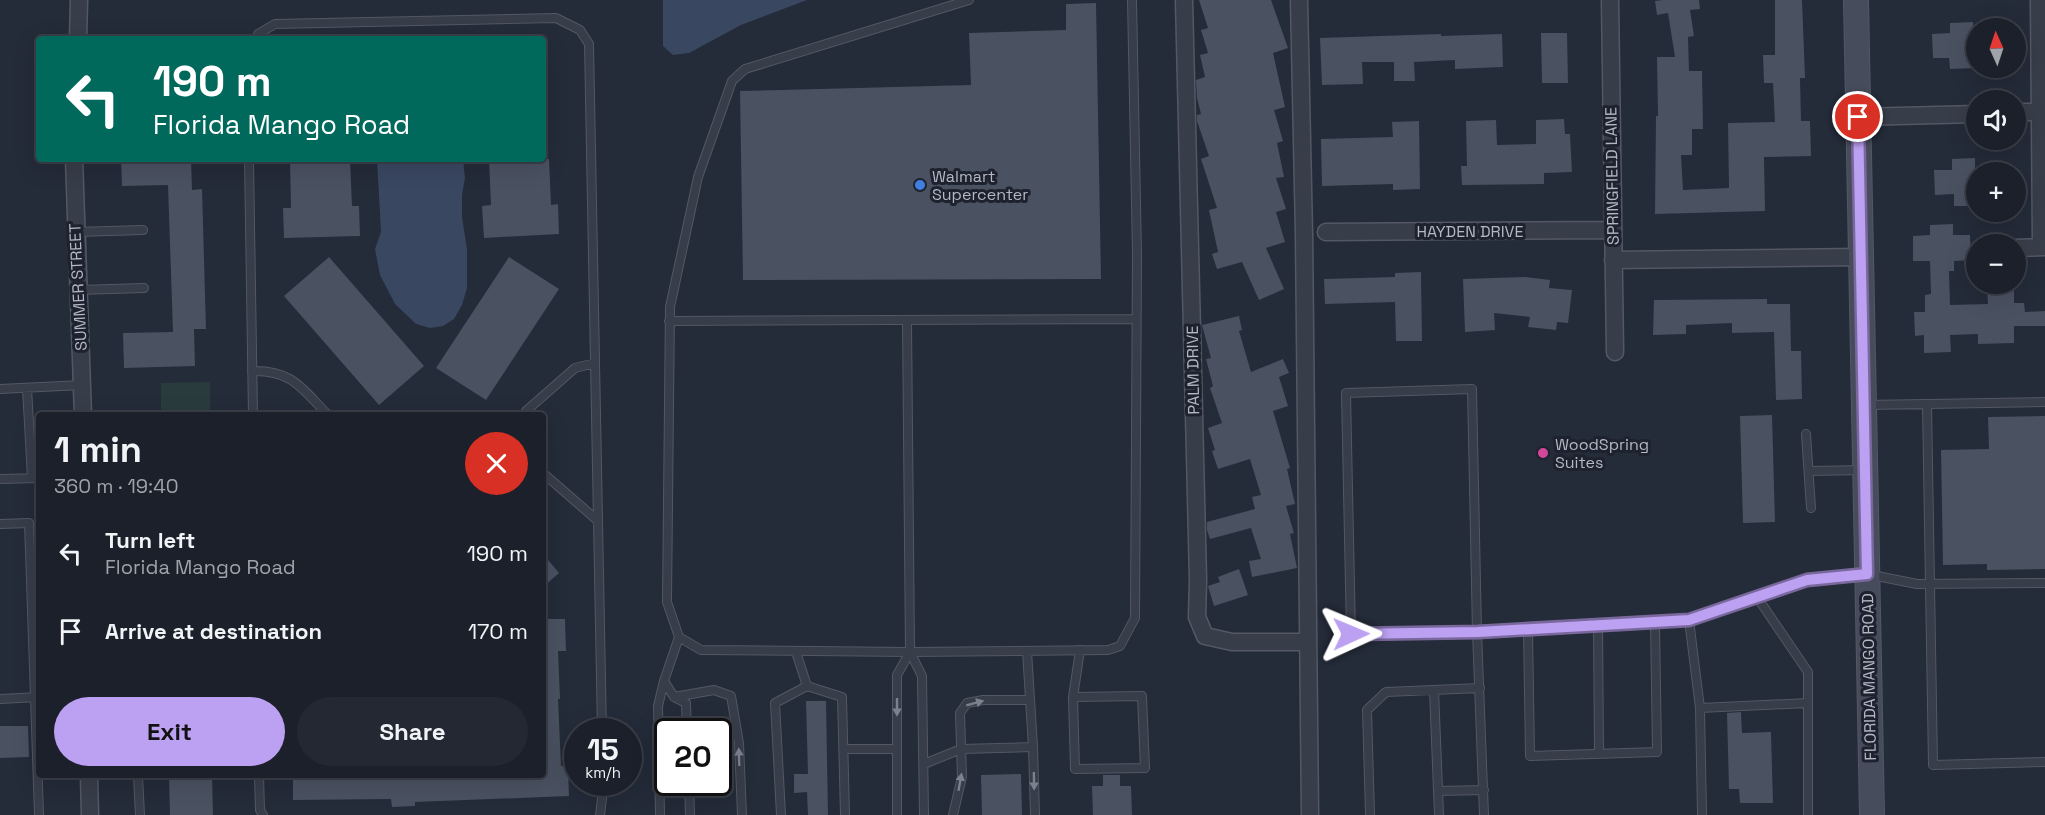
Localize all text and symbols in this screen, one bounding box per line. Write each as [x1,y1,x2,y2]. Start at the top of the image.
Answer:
north arrow [1966,18,2026,78]
map controls [1966,18,2026,294]
text: 190 m [153,55,272,108]
icon: left [54,60,132,138]
button: sound [1966,90,2026,150]
pin [1832,91,1883,142]
icon: arrive [1841,100,1874,133]
text: Florida Mango Road [153,107,410,142]
street label: SPRINGFIELD LANE [1600,107,1624,245]
button: + [1966,162,2026,222]
place label: Walmart Supercenter [932,166,1028,205]
marker: Walmart Supercenter [913,178,927,192]
street label: HAYDEN DRIVE [1417,221,1524,242]
street label: SUMMER STREET [64,223,92,351]
button: − [1966,234,2026,294]
street label: PALM DRIVE [1182,325,1204,415]
text: 1 min [54,427,142,473]
button: close [465,432,528,495]
place label: WoodSpring Suites [1555,434,1649,473]
marker: WoodSpring Suites [1536,446,1550,460]
text: 360 m · 19:40 [54,473,178,499]
text: Turn left [105,526,195,554]
icon: left [54,537,87,570]
text: 190 m [467,539,528,567]
text: Florida Mango Road [105,554,296,580]
street label: FLORIDA MANGO ROAD [1857,593,1881,761]
position arrow [1319,602,1383,666]
icon: arrive [54,615,87,648]
text: Arrive at destination [105,617,322,645]
text: 170 m [468,617,528,645]
button: Exit [54,697,285,766]
button: Share [297,697,528,766]
one-way arrow [966,697,984,707]
one-way arrow [892,698,902,717]
speed limit sign: 20 [654,718,732,796]
text: 15 [587,730,619,769]
one-way arrow [735,747,744,766]
text: km/h [585,763,621,782]
one-way arrow [956,772,965,791]
one-way arrow [1029,772,1039,791]

